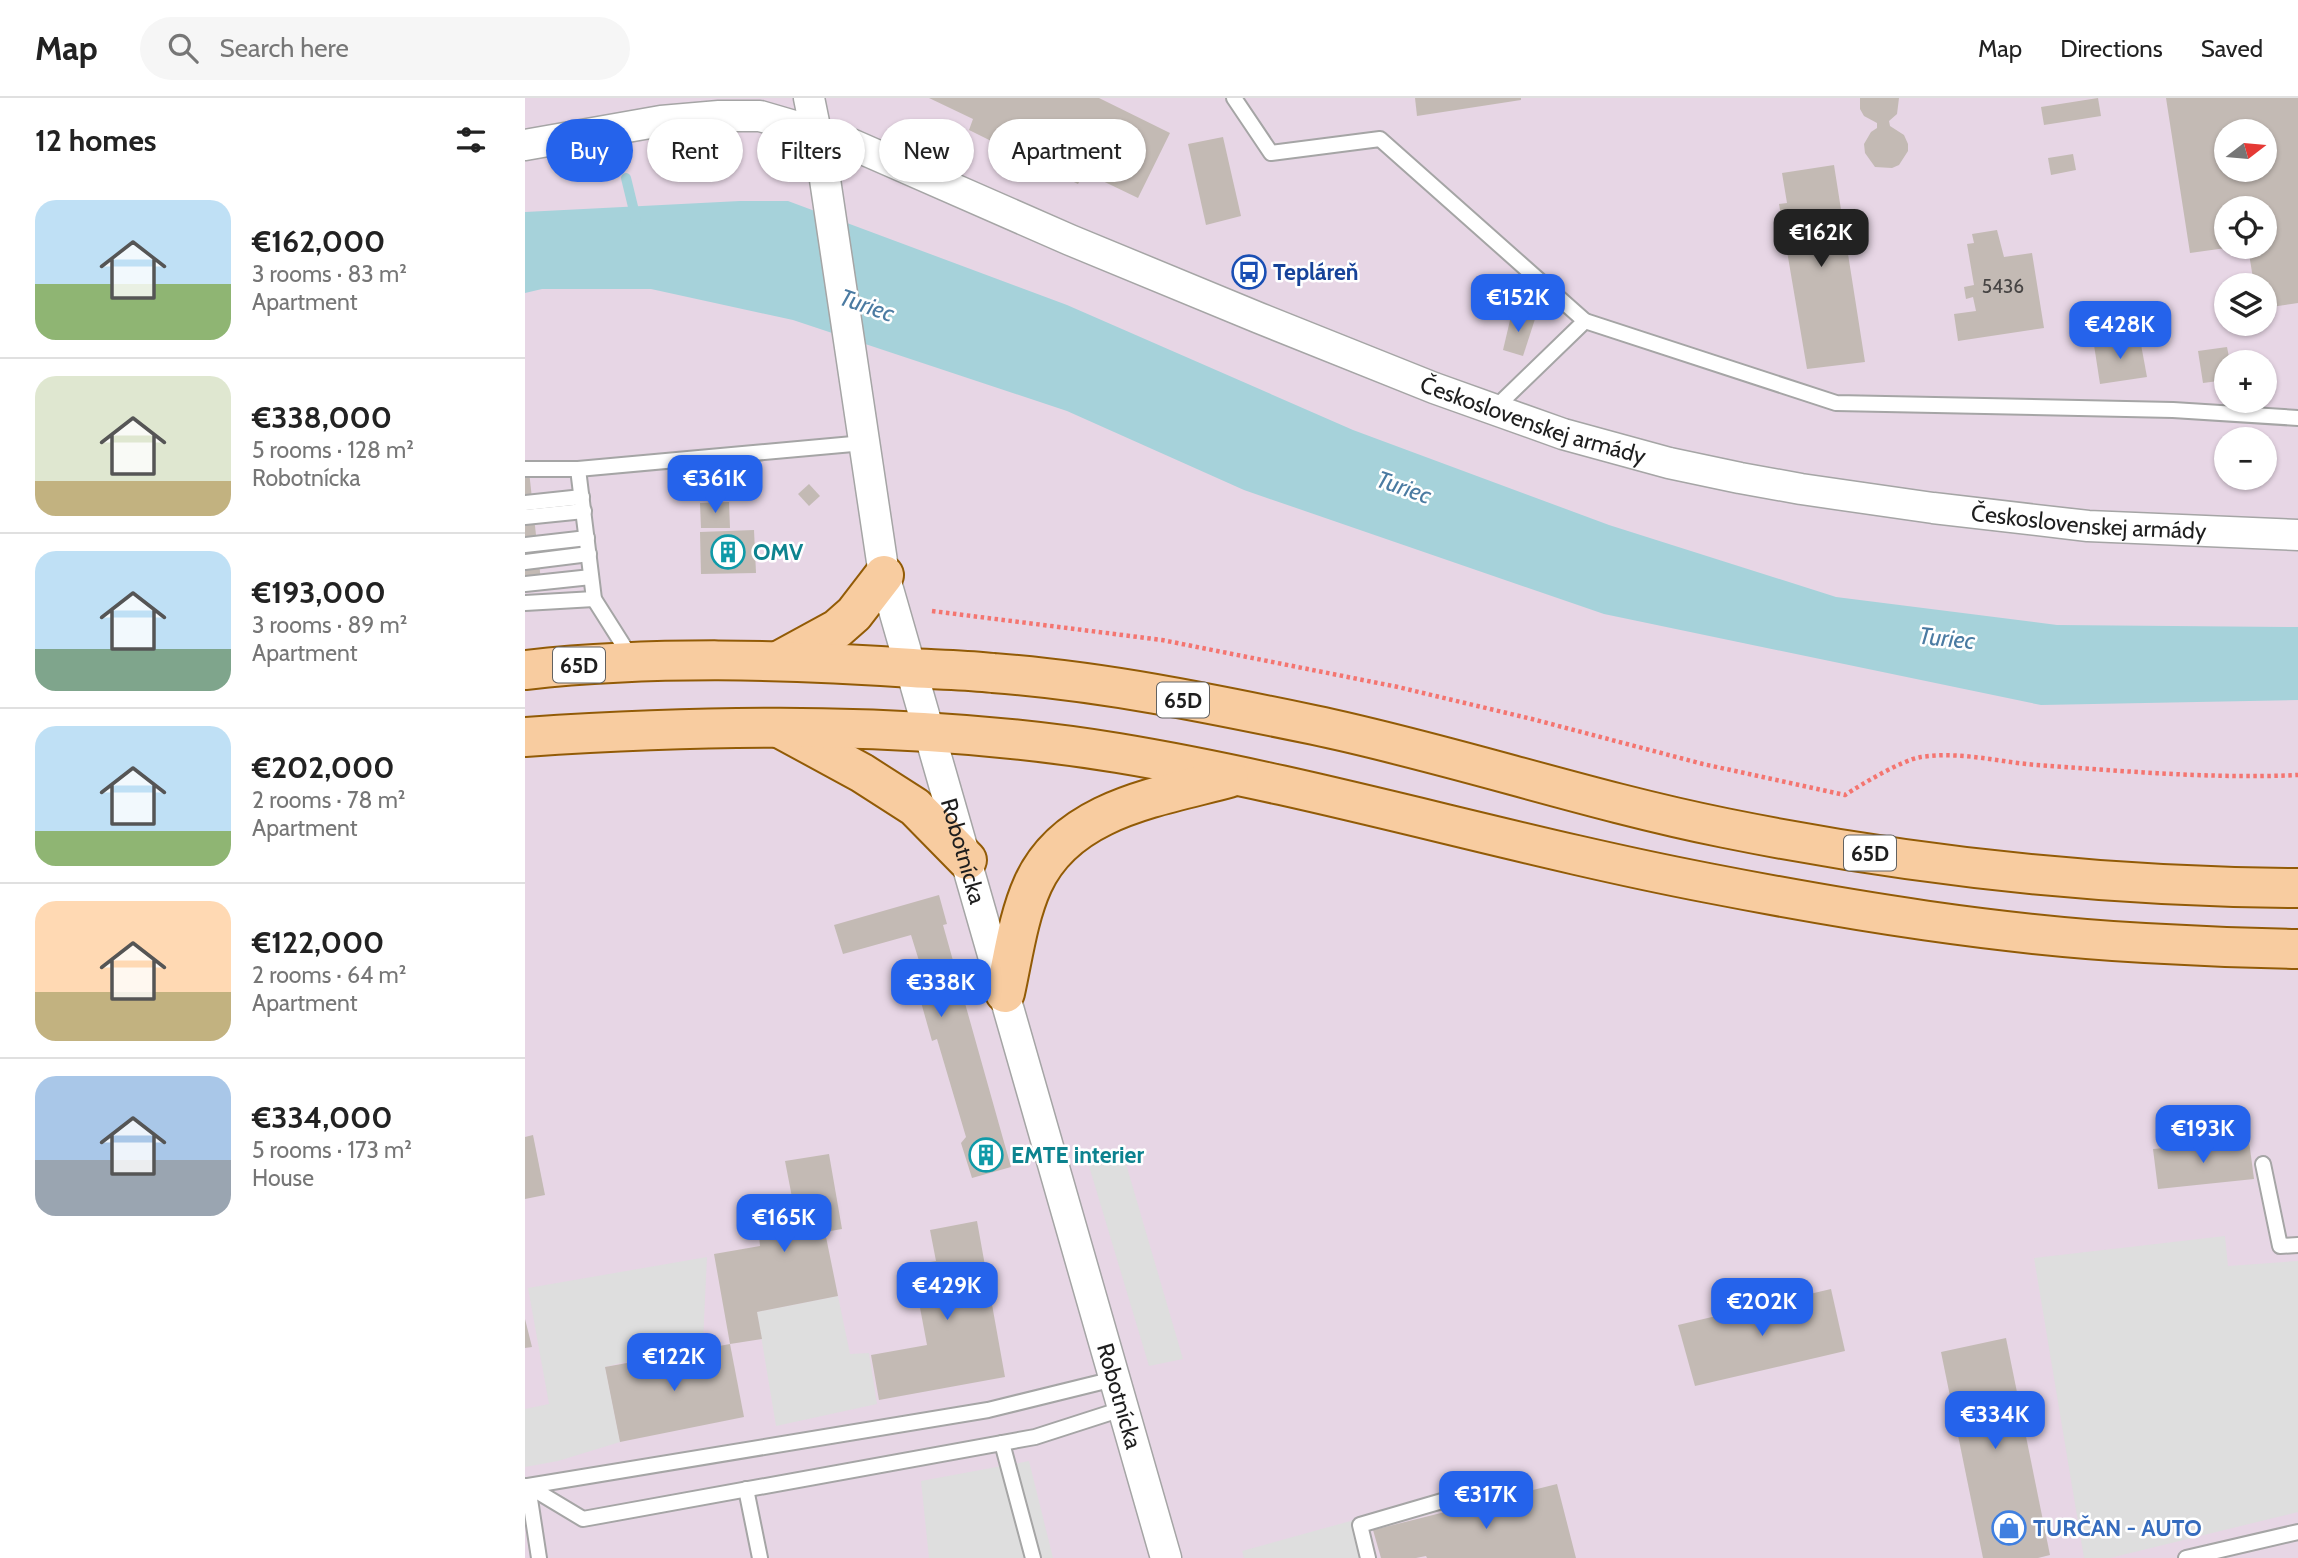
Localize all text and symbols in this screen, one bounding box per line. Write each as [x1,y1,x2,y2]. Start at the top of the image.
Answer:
search box [140,17,630,80]
text: Map [35,28,98,68]
icon: search [164,29,202,67]
text: Search here [220,32,349,64]
text: Map [1978,34,2022,63]
text: Directions [2060,34,2163,63]
text: Saved [2201,34,2263,63]
chip: Buy [546,119,633,182]
chip: Rent [647,119,743,182]
chip: Filters [757,119,865,182]
chip: New [879,119,974,182]
chip: Apartment [988,119,1146,182]
north arrow [2214,119,2277,182]
map controls [2214,119,2277,490]
icon: filters [452,121,490,159]
text: 12 homes [35,122,157,159]
button: locate [2214,196,2277,259]
pin: €162K [1772,209,1870,269]
text: €162K [1790,218,1852,246]
text: €162,000 [252,223,385,260]
icon: home [91,228,175,312]
bus stop icon: Tepláreň [1230,253,1268,291]
place label: Tepláreň [1273,258,1359,286]
text: 3 rooms · 83 m² [252,260,407,288]
button: layers [2214,273,2277,336]
pin: €152K [1469,274,1567,334]
house number: 5436 [1982,275,2024,298]
water label: Turiec [836,282,899,328]
text: €152K [1487,283,1549,311]
text: Apartment [252,288,357,316]
pin: €428K [2071,302,2169,361]
text: €428K [2085,310,2155,338]
button: + [2214,350,2277,413]
street label: Československej armády [1416,369,1649,470]
text: €338,000 [252,399,392,436]
icon: home [91,404,175,488]
button: − [2214,427,2277,490]
text: 5 rooms · 128 m² [252,436,414,464]
pin: €361K [666,456,764,515]
text: Robotnícka [252,464,361,492]
text: €361K [684,464,746,492]
water label: Turiec [1373,464,1436,510]
street label: Československej armády [1970,498,2207,545]
building icon: OMV [709,533,747,571]
place label: OMV [753,538,804,566]
text: €193,000 [252,574,386,611]
icon: home [91,579,175,663]
text: 3 rooms · 89 m² [252,611,407,639]
water label: Turiec [1918,621,1977,655]
text: Apartment [252,639,357,667]
road number: 65D [553,648,605,682]
road number: 65D [1157,682,1209,718]
text: €202,000 [252,749,394,786]
icon: home [91,754,175,838]
text: 2 rooms · 78 m² [252,786,406,814]
street label: Robotnícka [935,795,992,907]
text: Apartment [252,814,357,842]
road number: 65D [1844,836,1896,870]
text: €122,000 [252,924,384,961]
icon: home [91,929,175,1013]
pin: €338K [892,960,990,1019]
text: 2 rooms · 64 m² [252,961,406,989]
text: €338K [907,968,975,996]
text: Apartment [252,989,357,1017]
text: €334,000 [252,1099,392,1136]
icon: home [91,1104,175,1188]
pin: €193K [2154,1105,2252,1165]
text: €193K [2172,1114,2234,1142]
text: 5 rooms · 173 m² [252,1136,412,1164]
building icon: EMTE interier [967,1136,1005,1174]
place label: EMTE interier [1011,1141,1144,1169]
text: House [252,1164,314,1192]
pin: €165K [735,1194,833,1254]
text: €165K [753,1203,815,1231]
pin: €429K [898,1262,996,1322]
text: €429K [913,1271,981,1299]
pin: €202K [1713,1278,1811,1338]
text: €202K [1727,1287,1797,1315]
pin: €122K [625,1334,723,1393]
street label: Robotnícka [1091,1340,1148,1452]
text: €122K [643,1342,705,1370]
pin: €334K [1946,1392,2044,1451]
text: €334K [1961,1400,2029,1428]
pin: €317K [1437,1472,1535,1531]
text: €317K [1455,1480,1517,1508]
shop icon: TURČAN - AUTO [1990,1509,2028,1547]
place label: TURČAN - AUTO [2033,1514,2202,1542]

